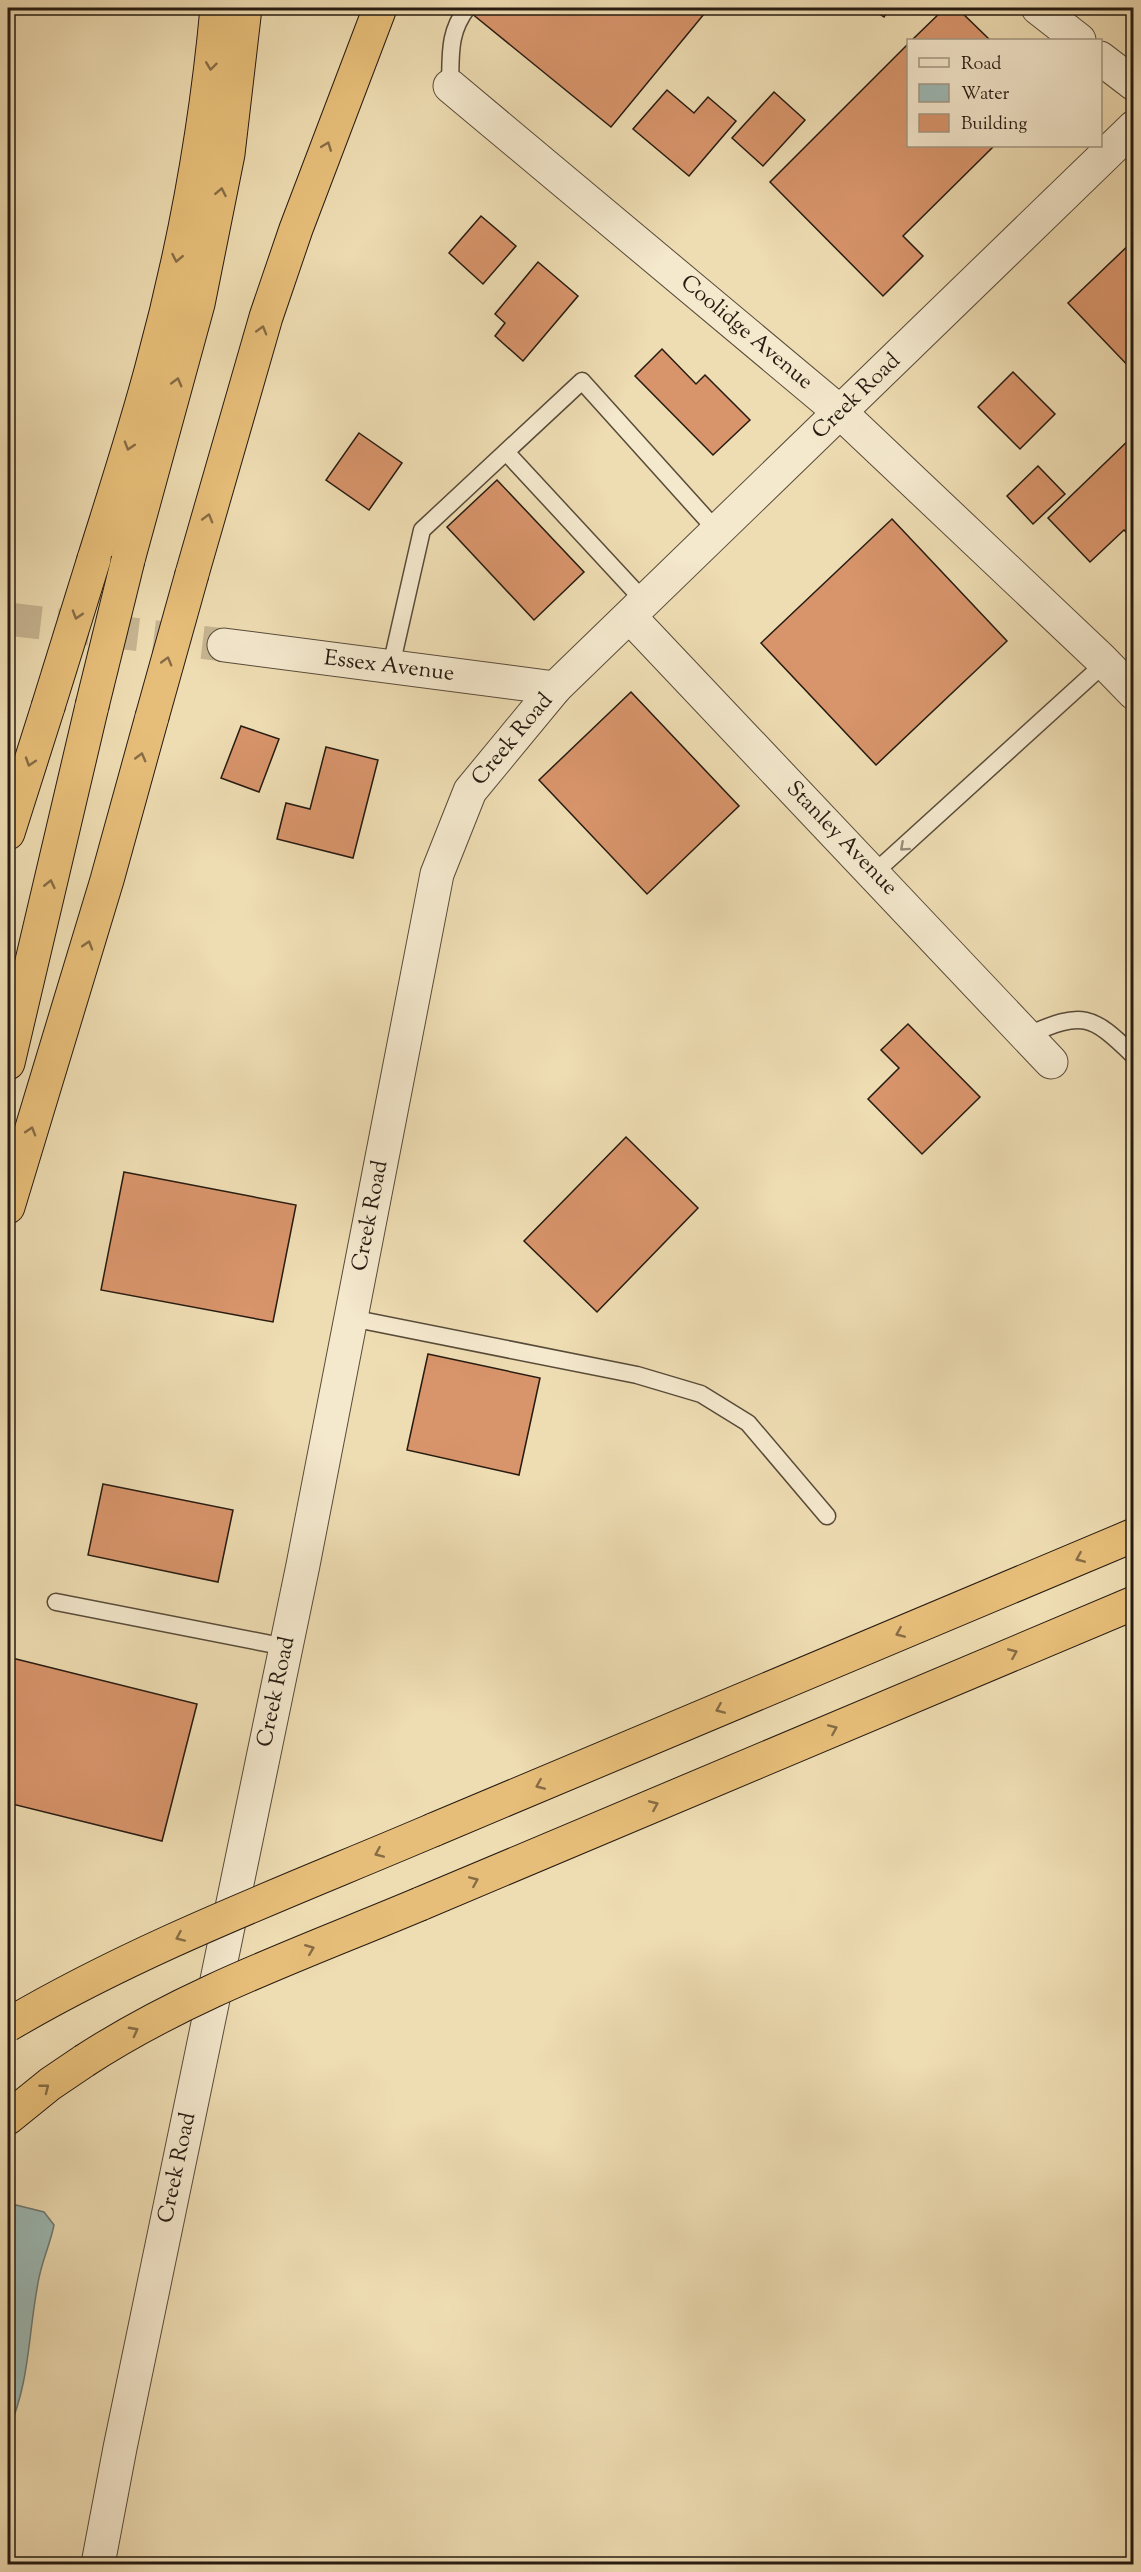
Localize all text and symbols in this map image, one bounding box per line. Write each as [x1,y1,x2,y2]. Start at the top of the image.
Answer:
legend [907,39,1102,147]
text: Road [961,52,1001,78]
one-way arrow [205,61,218,70]
text: Water [961,82,1010,108]
text: Building [961,112,1027,138]
one-way arrow [320,142,332,153]
one-way arrow [214,187,227,197]
one-way arrow [171,252,184,262]
street label: Coolidge Avenue [673,268,819,398]
one-way arrow [255,326,267,336]
street label: Creek Road [806,347,908,447]
one-way arrow [170,377,182,388]
one-way arrow [123,440,136,451]
one-way arrow [201,513,213,524]
one-way arrow [72,609,84,620]
street label: Essex Avenue [322,643,456,691]
one-way arrow [160,656,172,667]
street label: Creek Road [465,687,561,793]
one-way arrow [133,752,146,762]
one-way arrow [25,756,38,767]
street label: Stanley Avenue [778,774,904,904]
one-way arrow [900,840,910,851]
one-way arrow [43,879,56,889]
one-way arrow [80,940,93,951]
one-way arrow [24,1126,36,1137]
street label: Creek Road [345,1158,397,1274]
one-way arrow [1075,1551,1086,1563]
one-way arrow [895,1626,906,1638]
street label: Creek Road [250,1634,304,1750]
one-way arrow [1007,1649,1018,1661]
one-way arrow [715,1702,726,1714]
one-way arrow [827,1724,838,1736]
one-way arrow [536,1778,547,1790]
one-way arrow [647,1800,658,1812]
one-way arrow [374,1846,385,1858]
one-way arrow [468,1876,479,1888]
one-way arrow [176,1930,187,1942]
one-way arrow [304,1944,315,1956]
one-way arrow [127,2027,138,2038]
one-way arrow [38,2085,49,2096]
street label: Creek Road [151,2110,205,2226]

